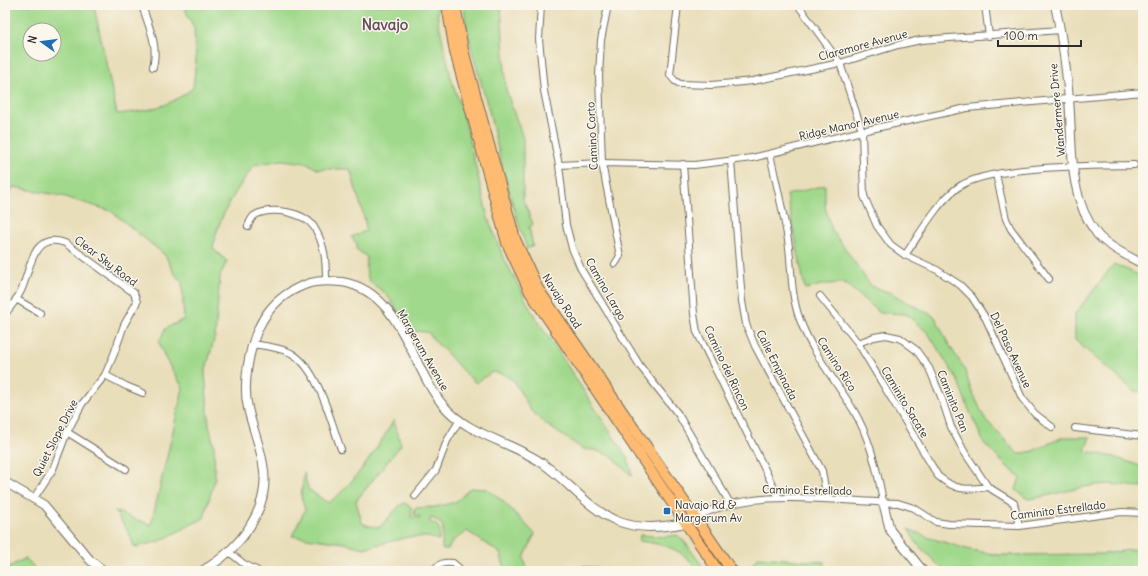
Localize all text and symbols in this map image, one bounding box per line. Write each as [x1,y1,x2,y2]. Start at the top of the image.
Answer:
district label: Navajo [362,15,409,34]
north arrow [22,22,62,62]
scale bar [998,22,1081,48]
street label: Claremore Avenue [817,26,909,64]
text: 100 m [1004,28,1038,43]
text: N [25,34,40,45]
street label: Wandermere Drive [1046,63,1068,157]
street label: Camino Corto [583,101,601,171]
street label: Ridge Manor Avenue [798,107,900,143]
street label: Clear Sky Road [72,233,141,290]
street label: Camino Largo [583,255,629,323]
street label: Navajo Road [539,271,585,331]
street label: Margerum Avenue [394,307,452,393]
street label: Del Paso Avenue [987,310,1035,390]
street label: Camino del Rincon [701,323,753,413]
street label: Calle Empinada [753,327,801,403]
street label: Camino Rico [814,334,860,394]
street label: Caminito Sacate [878,364,932,440]
street label: Caminito Pan [934,368,972,434]
street label: Quiet Slope Drive [29,397,81,479]
street label: Camino Estrellado [762,482,852,498]
street label: Caminito Estrellado [1010,497,1106,523]
place label: Navajo Rd & Margerum Av [675,498,743,525]
marker: Navajo Rd & Margerum Av [662,506,672,516]

